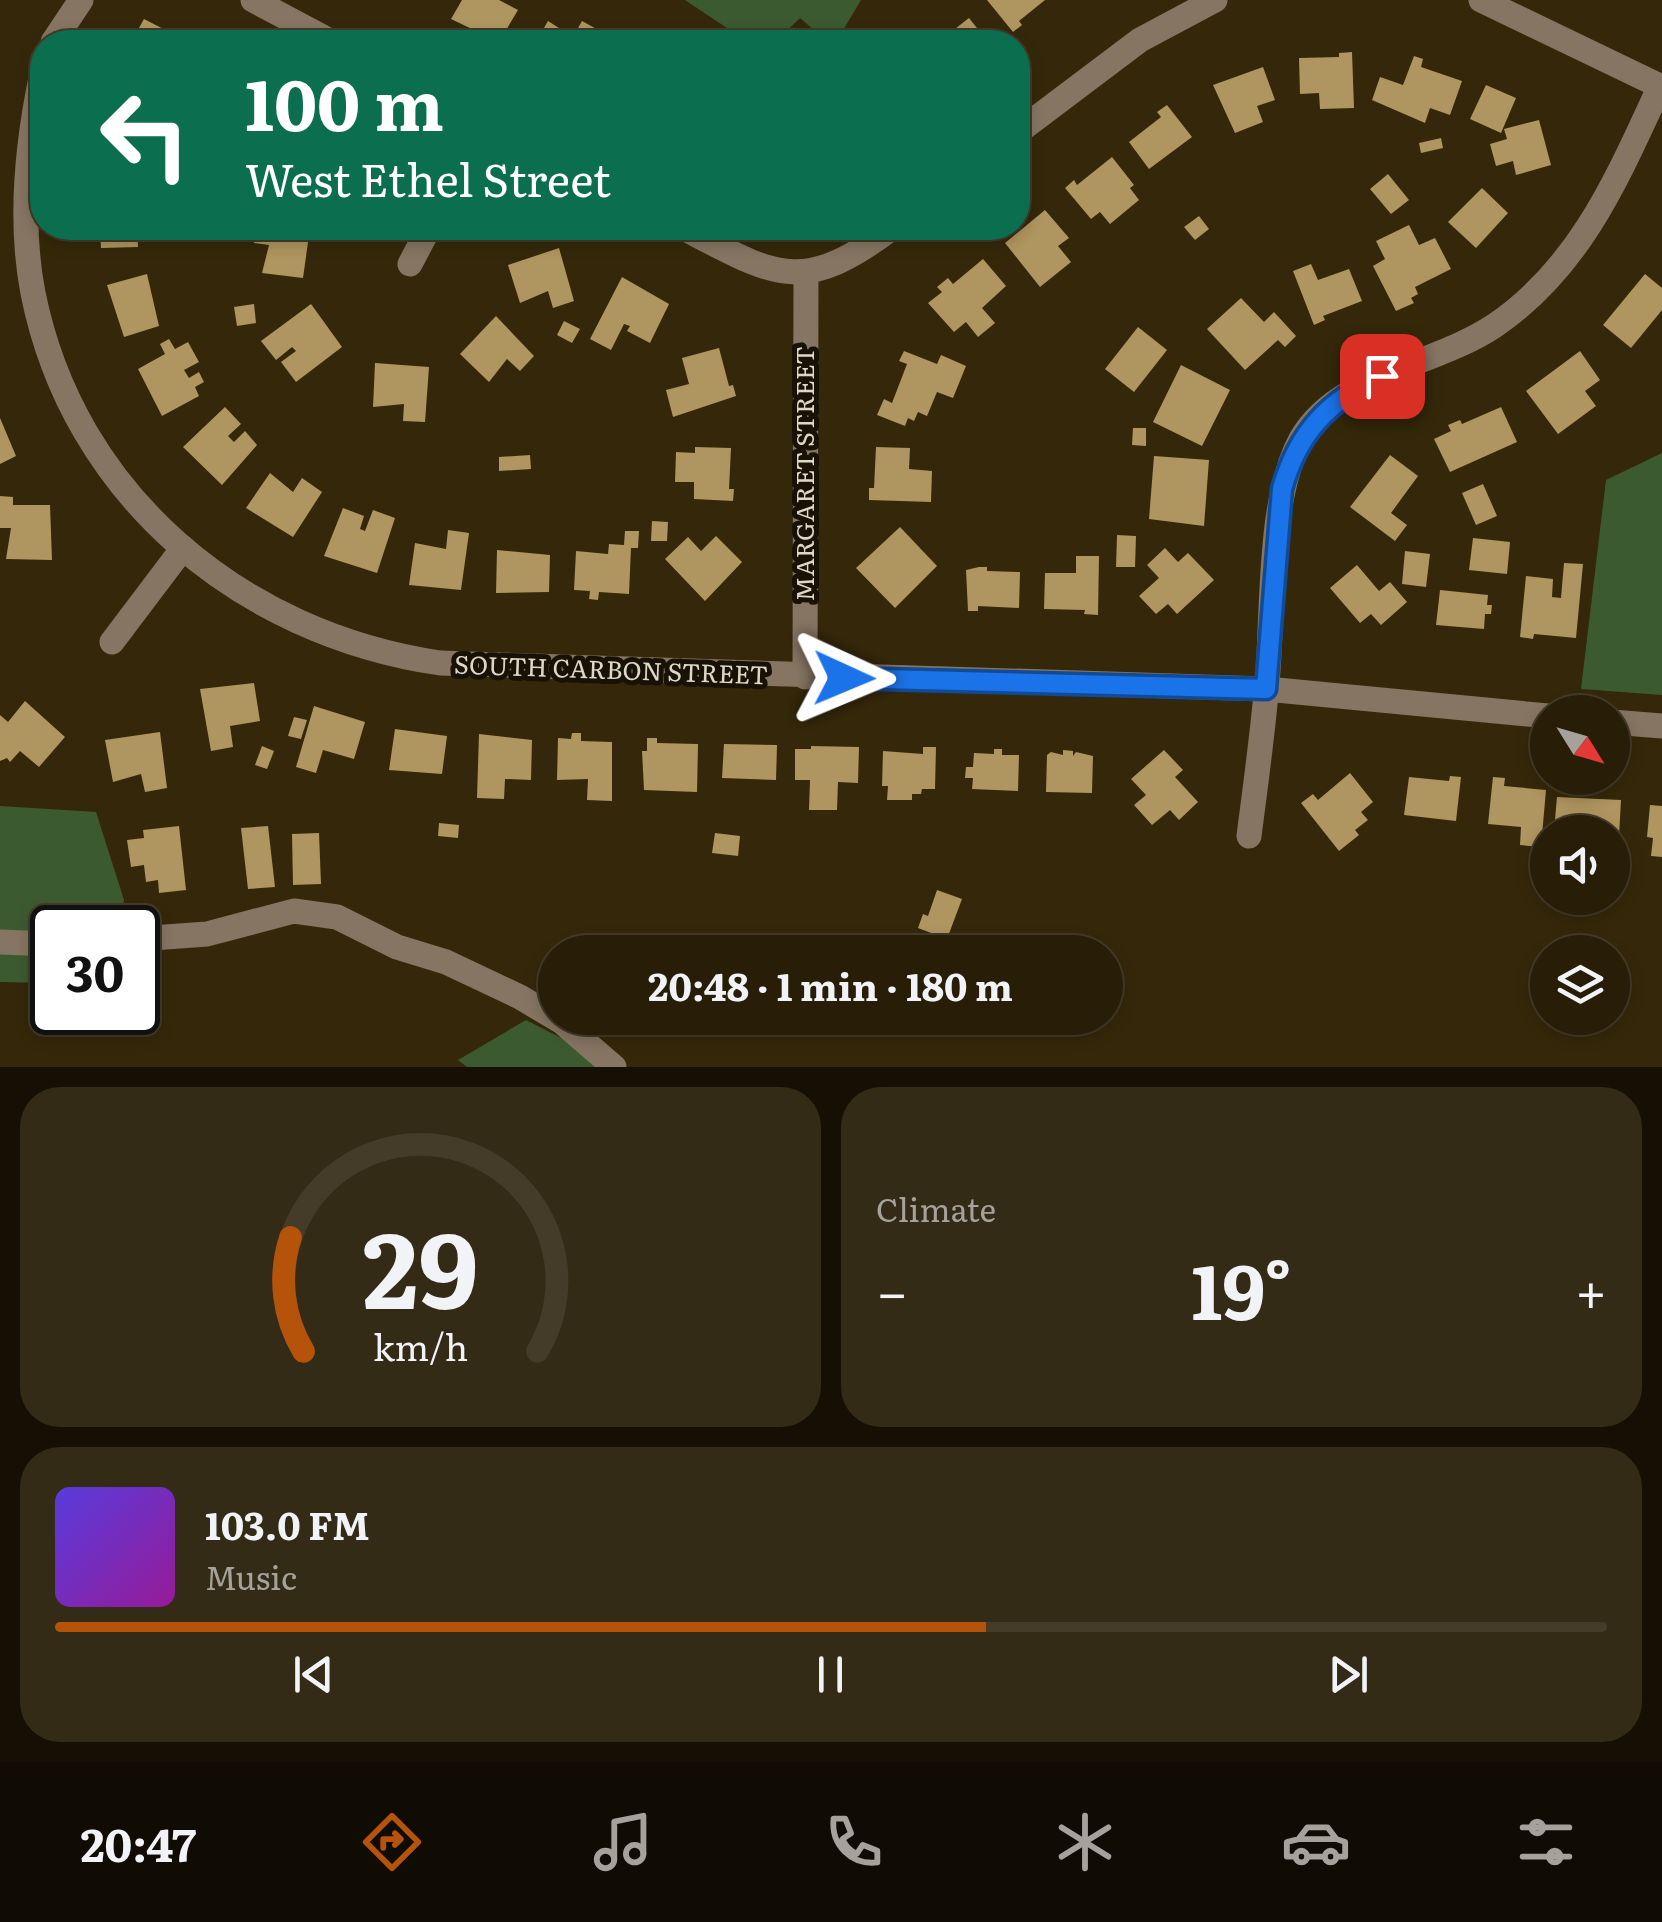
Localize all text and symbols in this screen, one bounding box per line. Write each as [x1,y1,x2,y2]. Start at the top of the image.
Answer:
text: 100 m [245,49,444,153]
icon: left [80,70,210,200]
text: West Ethel Street [245,144,611,211]
pin [1340,334,1425,419]
street label: MARGARET STREET [785,346,822,602]
icon: arrive [1355,349,1410,404]
position arrow [792,626,896,730]
street label: SOUTH CARBON STREET [453,645,769,692]
north arrow [1530,695,1630,795]
map controls [1530,695,1630,1035]
button: sound [1530,815,1630,915]
speed limit sign: 30 [30,905,160,1035]
button: layers [1530,935,1630,1035]
text: 20:48 · 1 min · 180 m [648,956,1013,1013]
text: Climate [876,1184,996,1232]
text: 29 [363,1187,478,1341]
text: 19° [1191,1232,1292,1343]
text: − [876,1248,908,1330]
text: + [1575,1248,1607,1330]
text: km/h [373,1319,468,1372]
text: 103.0 FM [205,1495,370,1552]
text: Music [205,1552,297,1600]
icon: previous [286,1647,341,1702]
icon: pause [803,1647,858,1702]
icon: next [1321,1647,1376,1702]
icon: directions [357,1807,427,1877]
icon: music [588,1807,658,1877]
icon: phone [819,1807,889,1877]
icon: climate [1050,1807,1120,1877]
icon: car [1281,1807,1351,1877]
icon: filters [1511,1807,1581,1877]
text: 20:47 [80,1809,196,1876]

